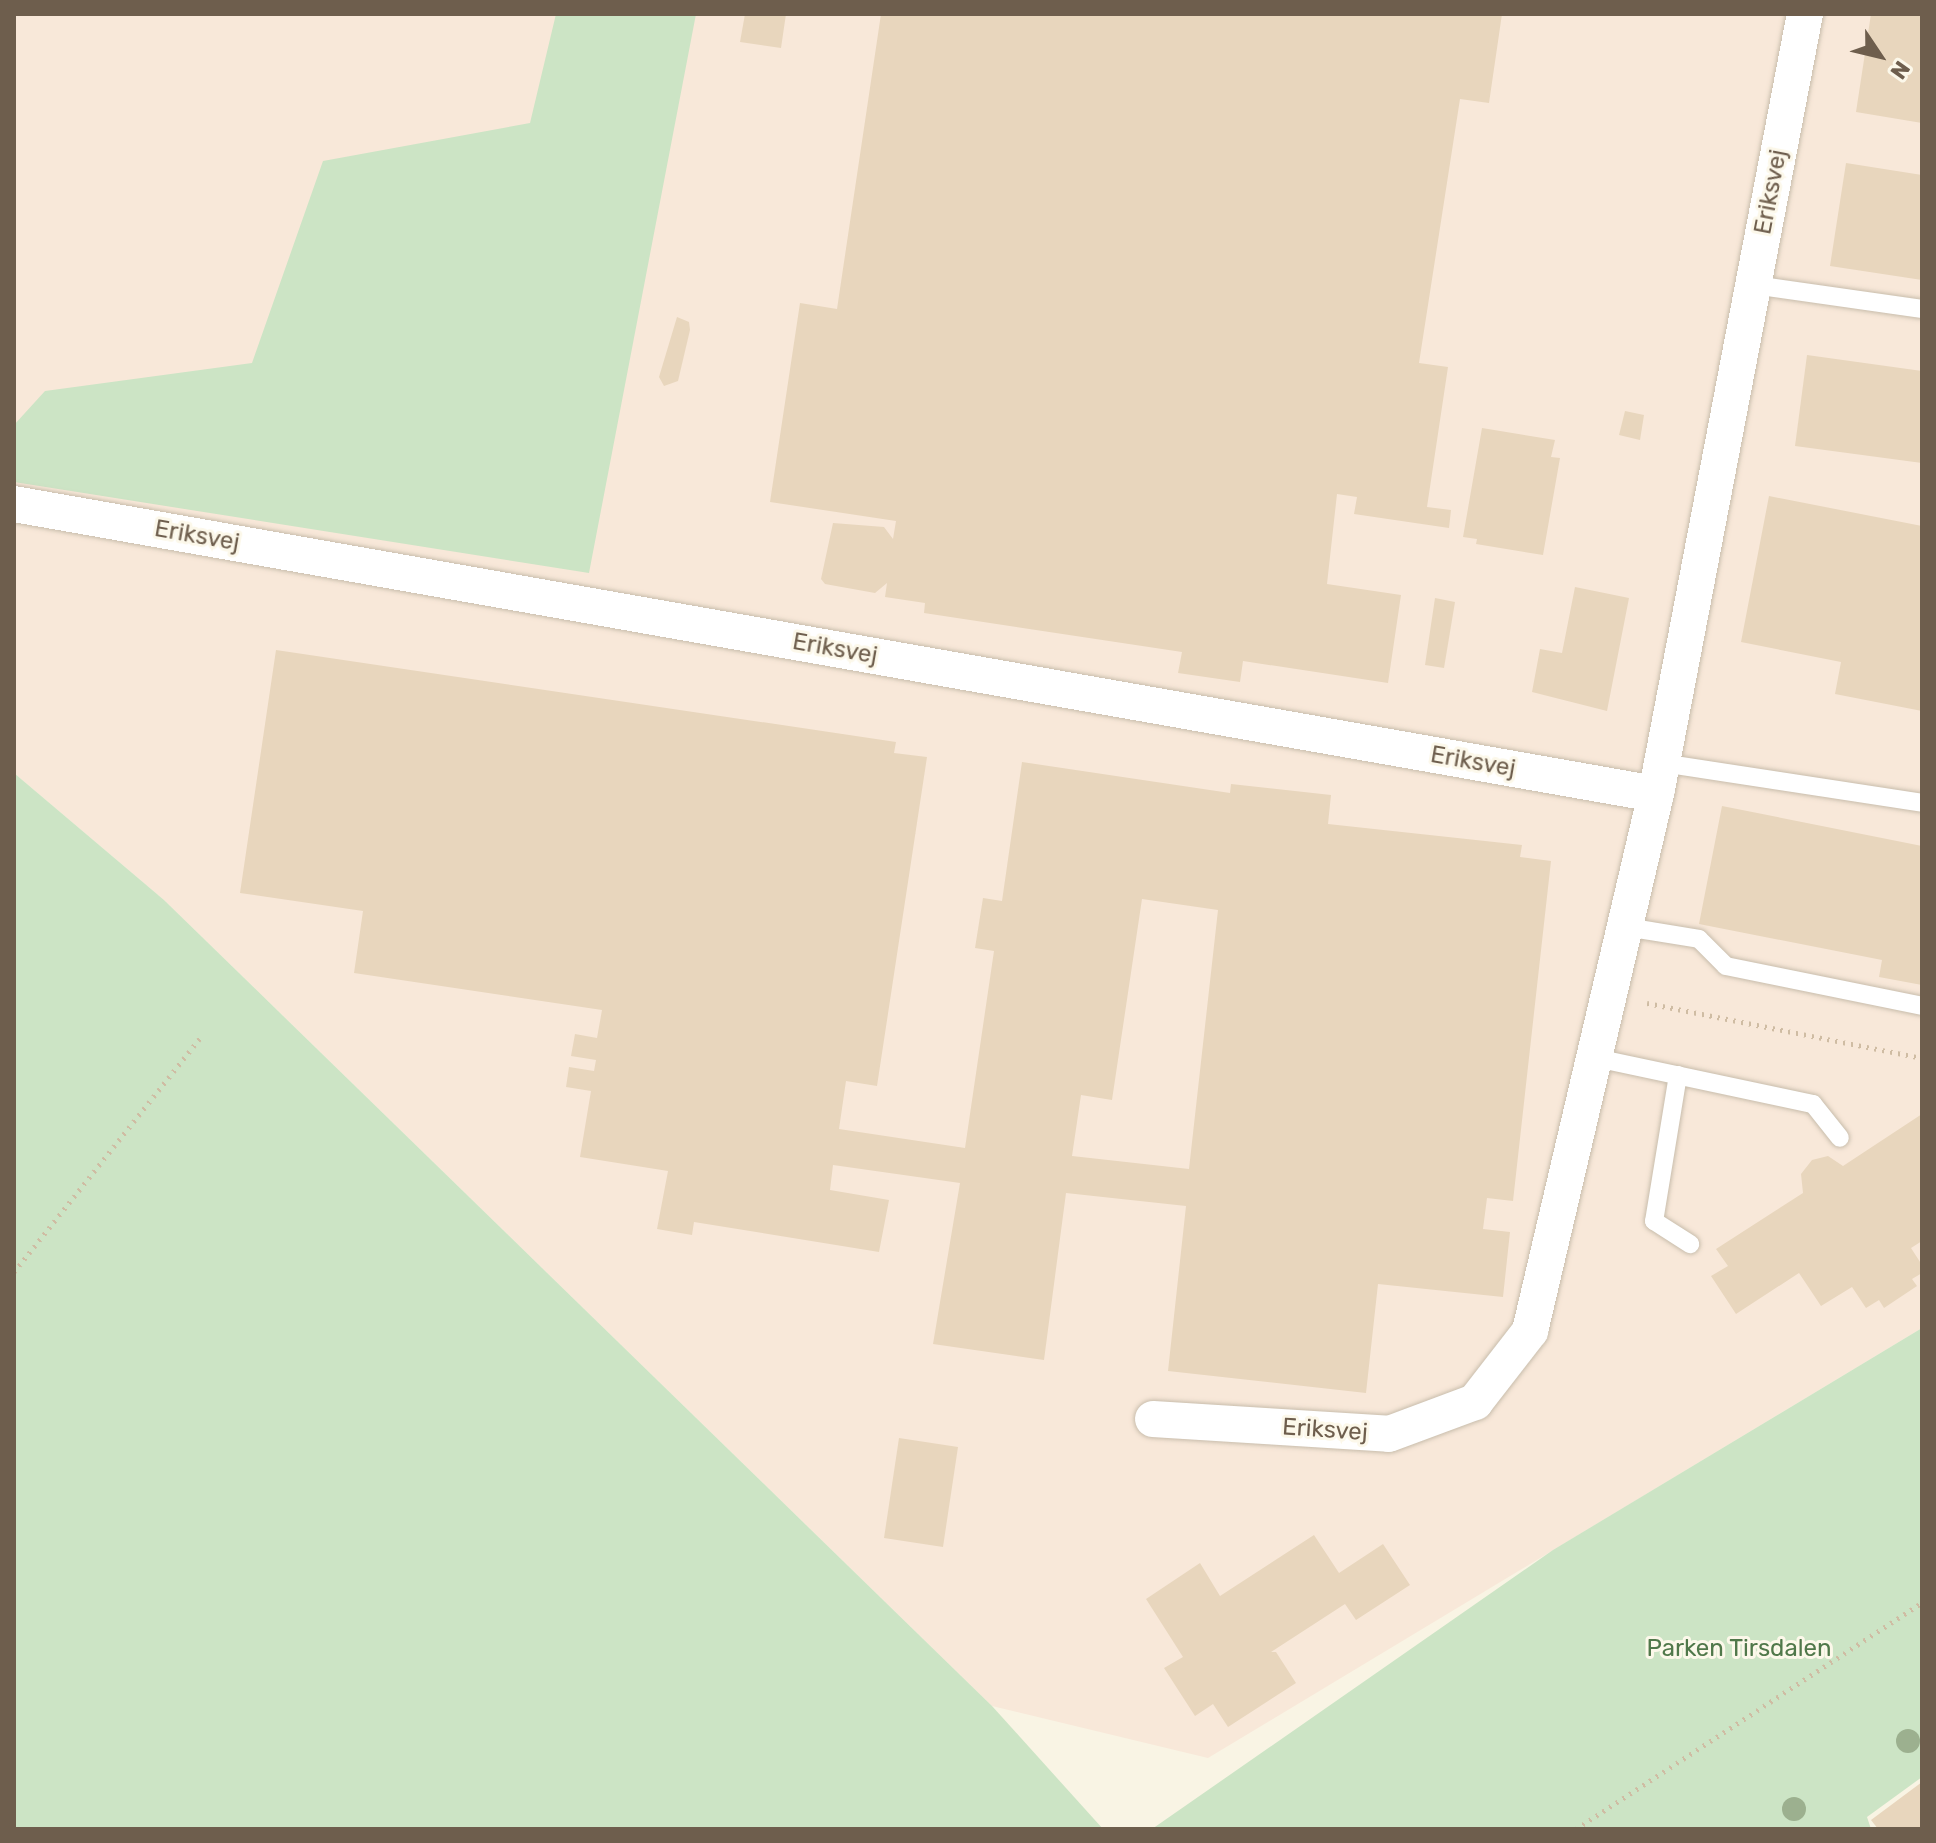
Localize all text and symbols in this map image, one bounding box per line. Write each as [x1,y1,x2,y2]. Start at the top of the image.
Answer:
north arrow [1840,16,1920,96]
text: N [1884,56,1916,84]
street label: Eriksvej [1749,147,1793,237]
street label: Eriksvej [152,514,242,558]
street label: Eriksvej [790,627,880,671]
street label: Eriksvej [1428,740,1518,784]
street label: Eriksvej [1281,1413,1369,1447]
park label: Parken Tirsdalen [1646,1635,1832,1663]

